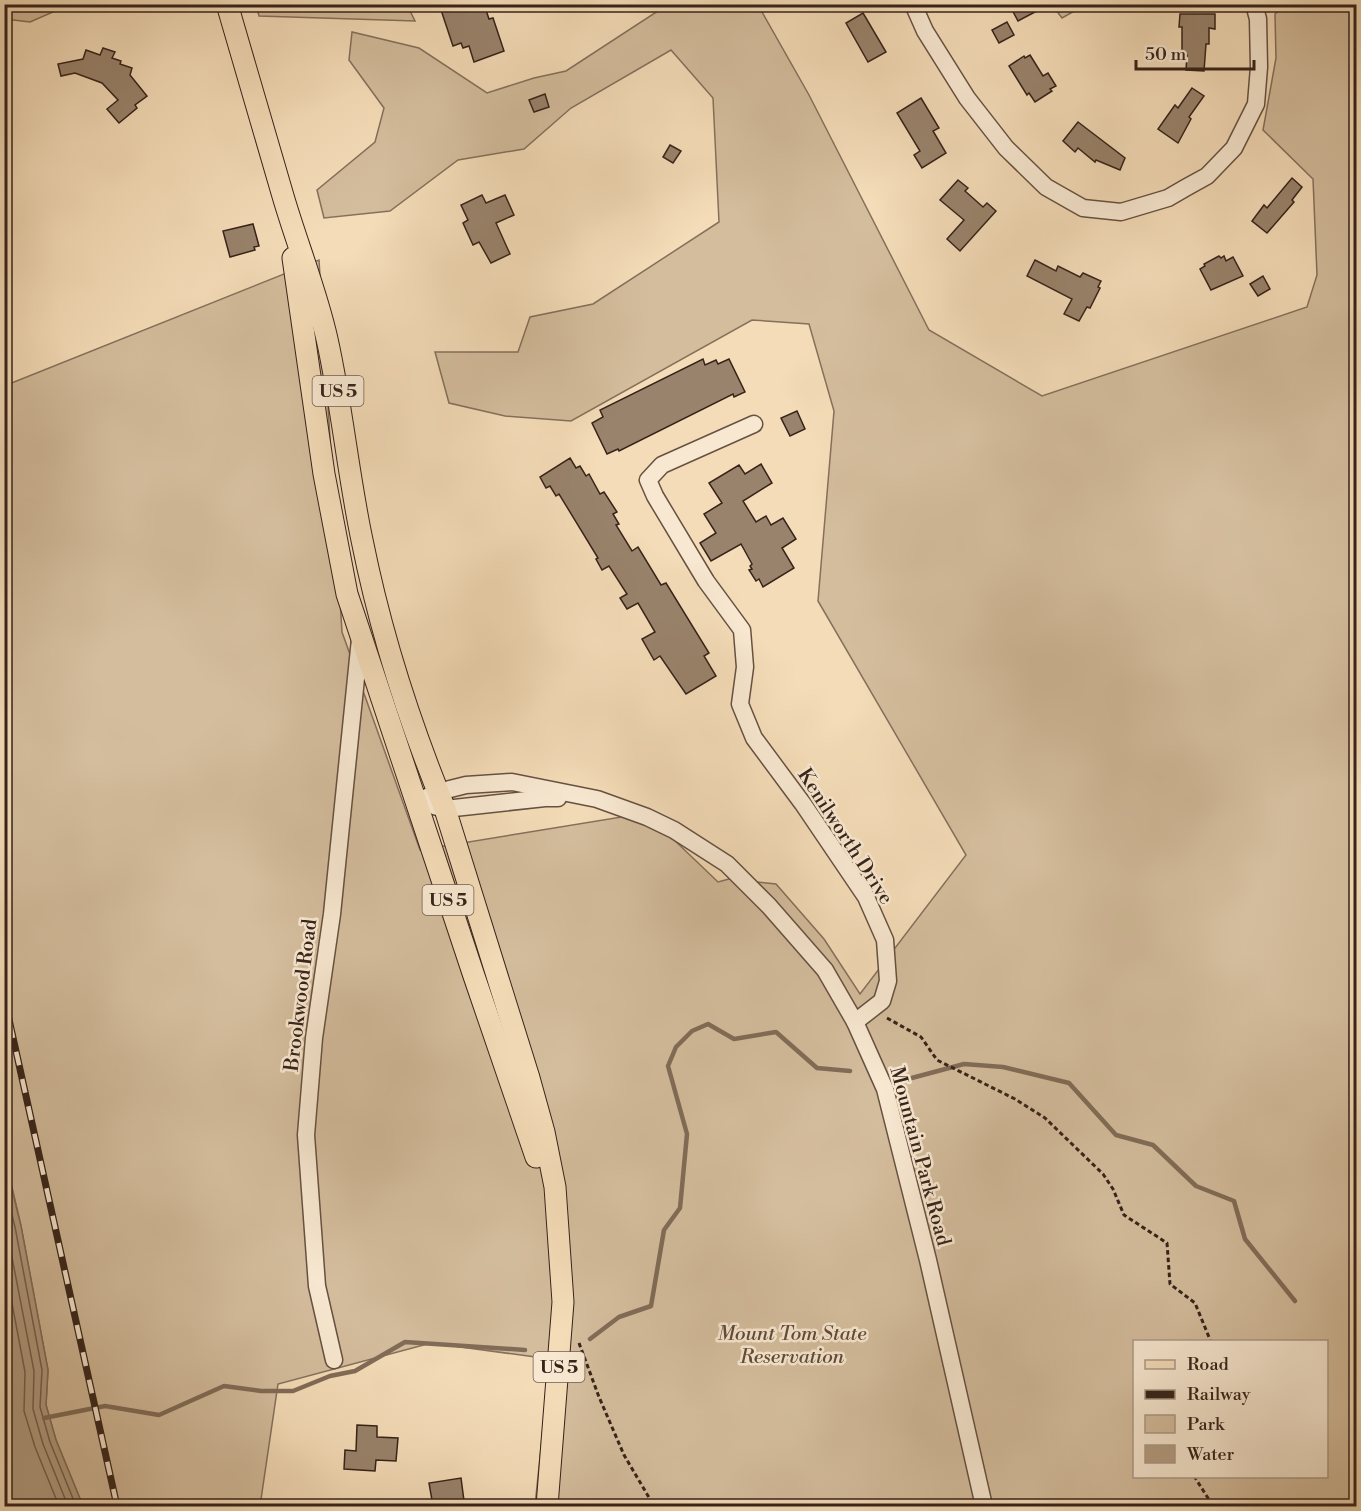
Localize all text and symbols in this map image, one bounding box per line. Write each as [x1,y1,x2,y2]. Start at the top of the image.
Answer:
scale bar [1136,33,1254,71]
text: 50 m [1145,43,1187,66]
road number: US 5 [312,376,364,406]
street label: Kenilworth Drive [791,764,898,910]
road number: US 5 [422,885,474,915]
street label: Brookwood Road [280,917,323,1074]
street label: Mountain Park Road [884,1064,956,1249]
park label: Mount Tom State Reservation [718,1322,867,1370]
legend [1133,1340,1328,1478]
road number: US 5 [534,1352,584,1382]
text: Road [1187,1353,1230,1376]
text: Railway [1187,1383,1251,1406]
text: Park [1187,1413,1226,1436]
text: Water [1186,1443,1235,1466]

